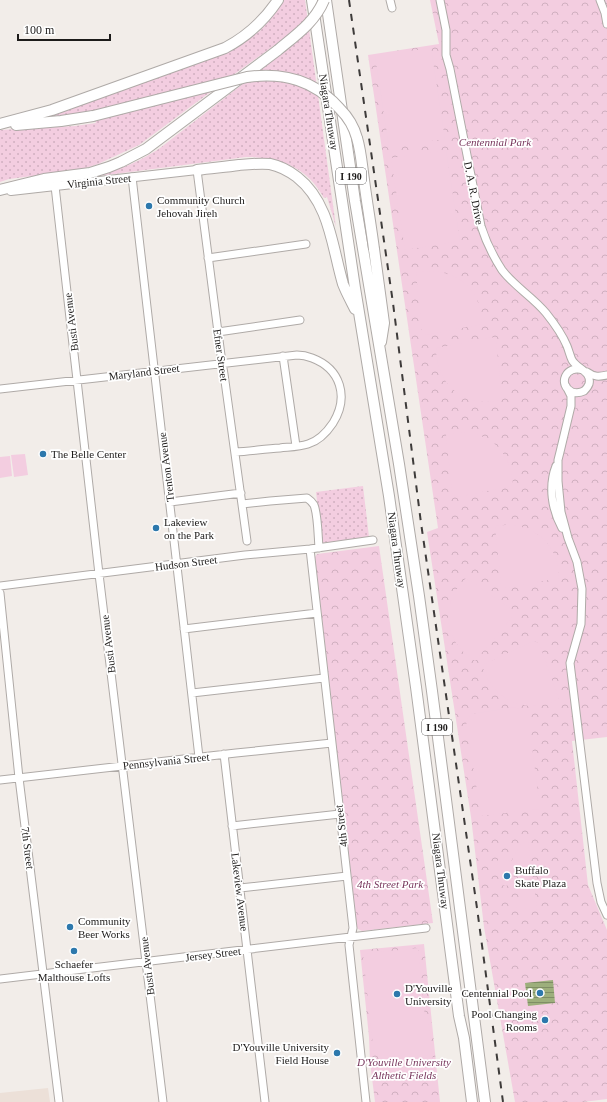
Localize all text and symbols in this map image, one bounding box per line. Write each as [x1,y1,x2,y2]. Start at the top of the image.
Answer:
scale bar [18,16,110,42]
text: 100 m [24,23,55,37]
street label: Niagara Thruway [317,73,341,151]
park label: Centennial Park [459,136,532,148]
street label: D. A. R. Drive [462,160,486,226]
road number: I 190 [336,168,366,184]
street label: Virginia Street [66,172,132,190]
place label: Community Church Jehovah Jireh [157,194,245,219]
marker: Community Church Jehovah Jireh [144,201,154,211]
street label: Busti Avenue [61,292,81,352]
street label: Efner Street [211,328,231,382]
street label: Maryland Street [108,362,180,382]
street label: Trenton Avenue [156,431,176,502]
place label: The Belle Center [51,448,126,460]
marker: The Belle Center [38,449,48,459]
street label: Niagara Thruway [386,511,408,589]
place label: Lakeview on the Park [164,516,215,541]
marker: Lakeview on the Park [151,523,161,533]
street label: Hudson Street [154,553,218,573]
street label: Busti Avenue [98,614,118,674]
road number: I 190 [422,719,452,735]
street label: Pennsylvania Street [122,750,210,772]
street label: 4th Street [332,804,350,848]
street label: 7th Street [19,826,37,870]
street label: Niagara Thruway [430,832,452,910]
street label: Lakeview Avenue [229,852,251,932]
place label: Buffalo Skate Plaza [515,864,566,889]
marker: Buffalo Skate Plaza [502,871,512,881]
park label: 4th Street Park [357,878,424,890]
place label: Community Beer Works [78,915,131,940]
marker: Community Beer Works [65,922,75,932]
street label: Busti Avenue [137,936,157,996]
street label: Jersey Street [185,945,241,963]
marker: Schaefer Malthouse Lofts [69,946,79,956]
place label: Schaefer Malthouse Lofts [38,958,110,983]
place label: D'Youville University [405,982,452,1007]
place label: Centennial Pool [461,987,532,999]
marker: Centennial Pool [535,988,545,998]
marker: D'Youville University [392,989,402,999]
place label: Pool Changing Rooms [471,1008,537,1033]
marker: Pool Changing Rooms [540,1015,550,1025]
place label: D'Youville University Field House [232,1041,329,1066]
marker: D'Youville University Field House [332,1048,342,1058]
park label: D'Youville University Althetic Fields [356,1056,451,1081]

